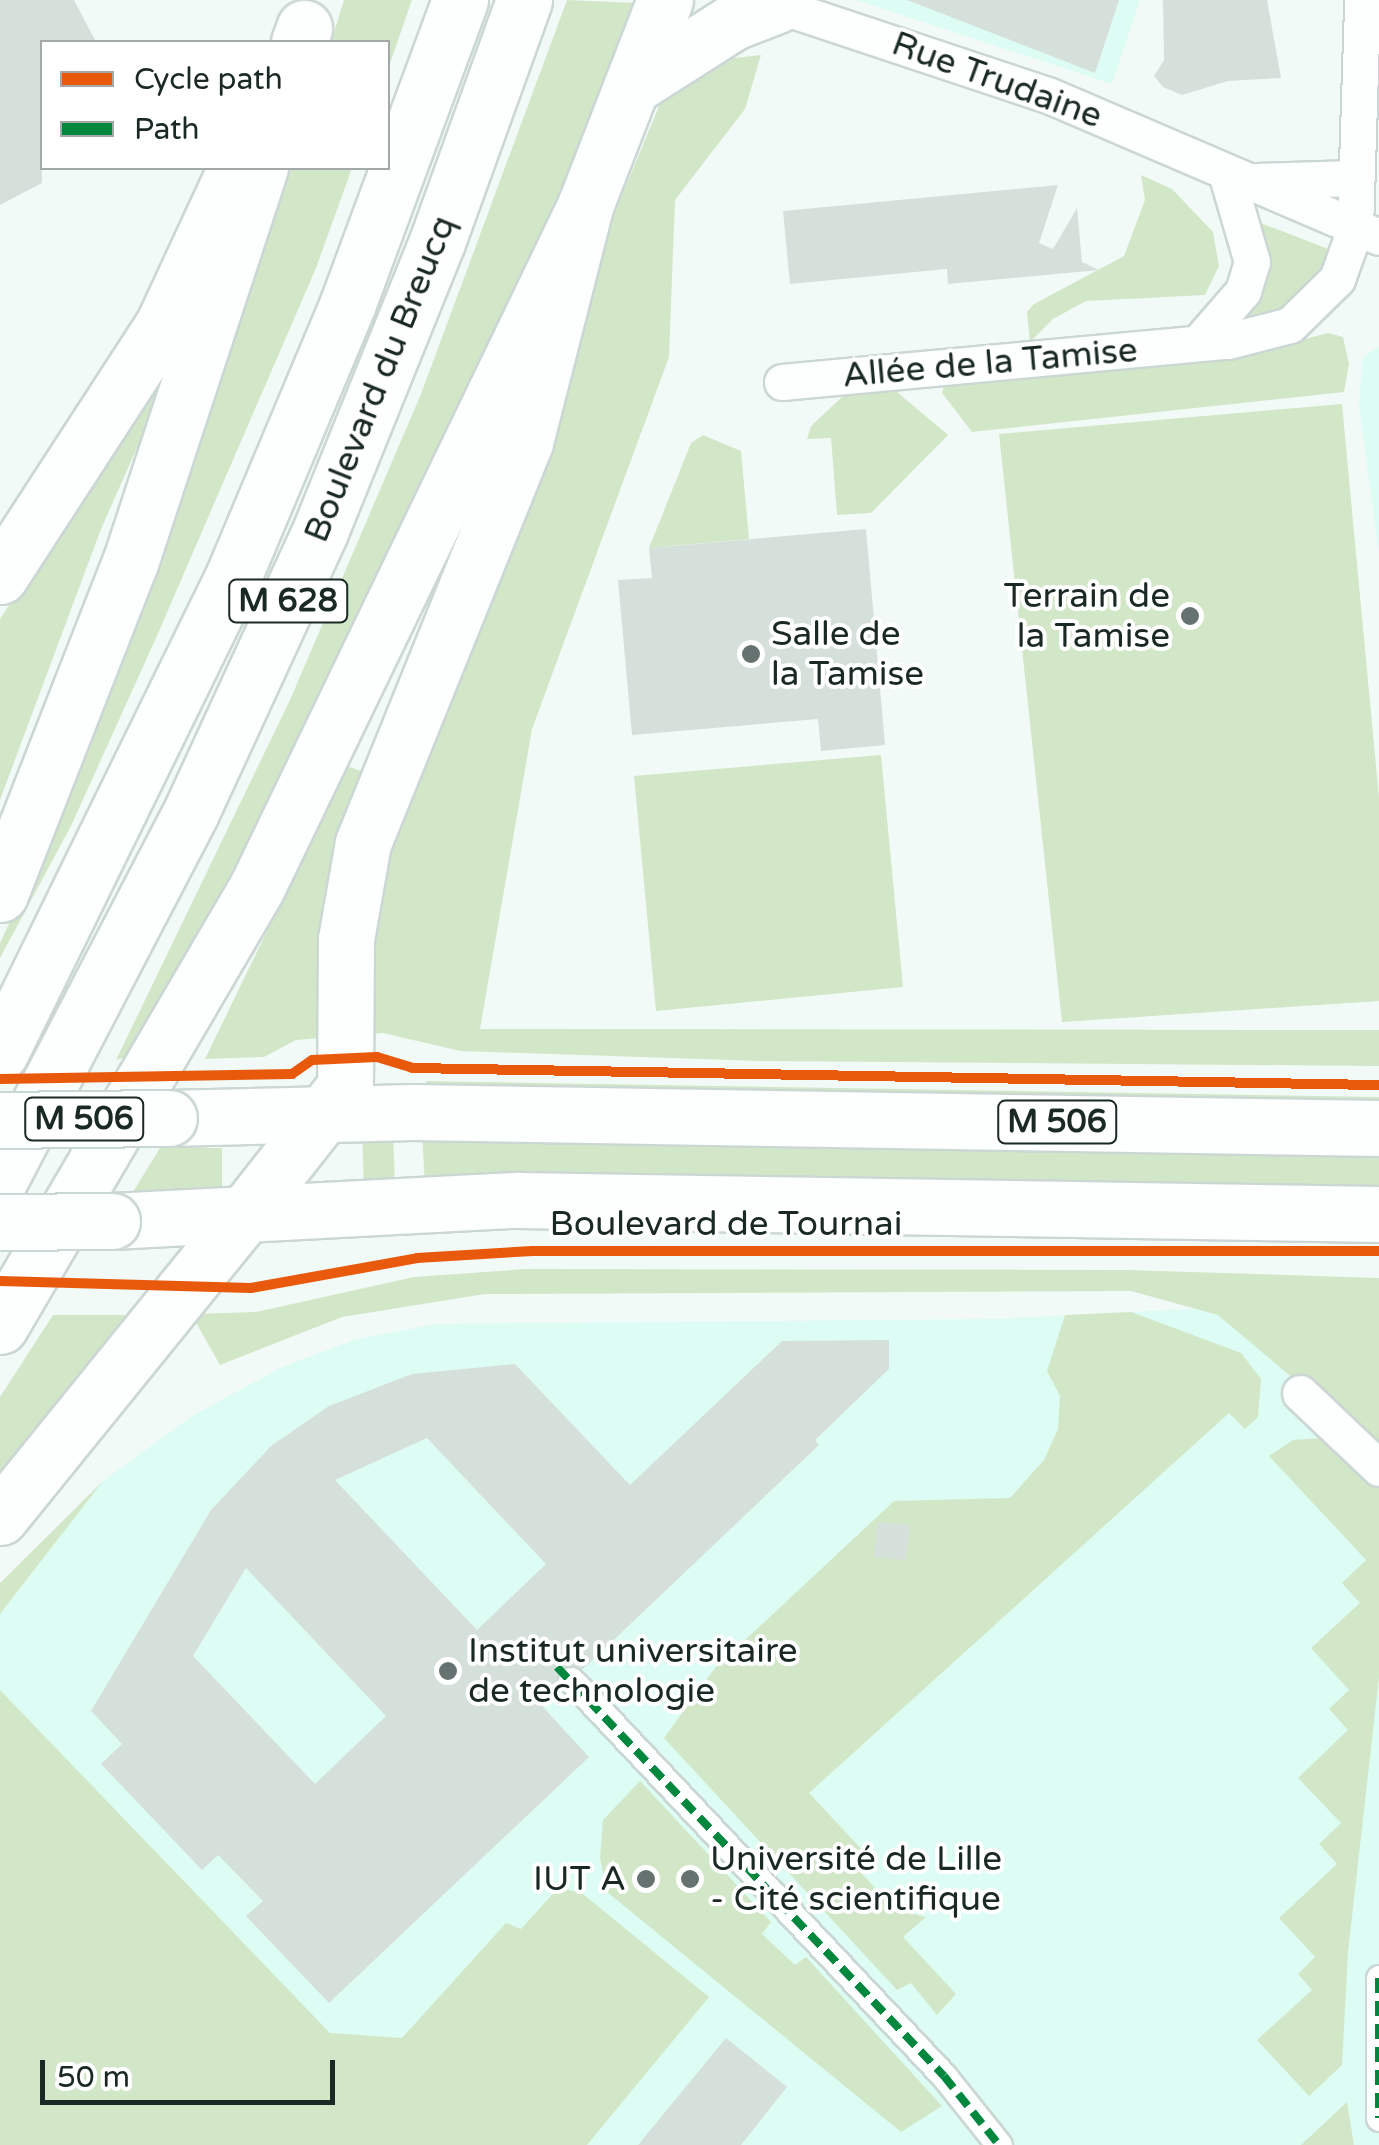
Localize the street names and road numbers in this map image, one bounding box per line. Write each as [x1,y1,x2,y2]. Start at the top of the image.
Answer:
street label: Rue Trudaine [886,23,1108,137]
street label: Boulevard du Breucq [295,210,465,548]
street label: Allée de la Tamise [841,329,1139,397]
road number: M 628 [228,574,348,628]
road number: M 506 [24,1092,144,1146]
road number: M 506 [997,1095,1117,1149]
street label: Boulevard de Tournai [550,1203,902,1245]

